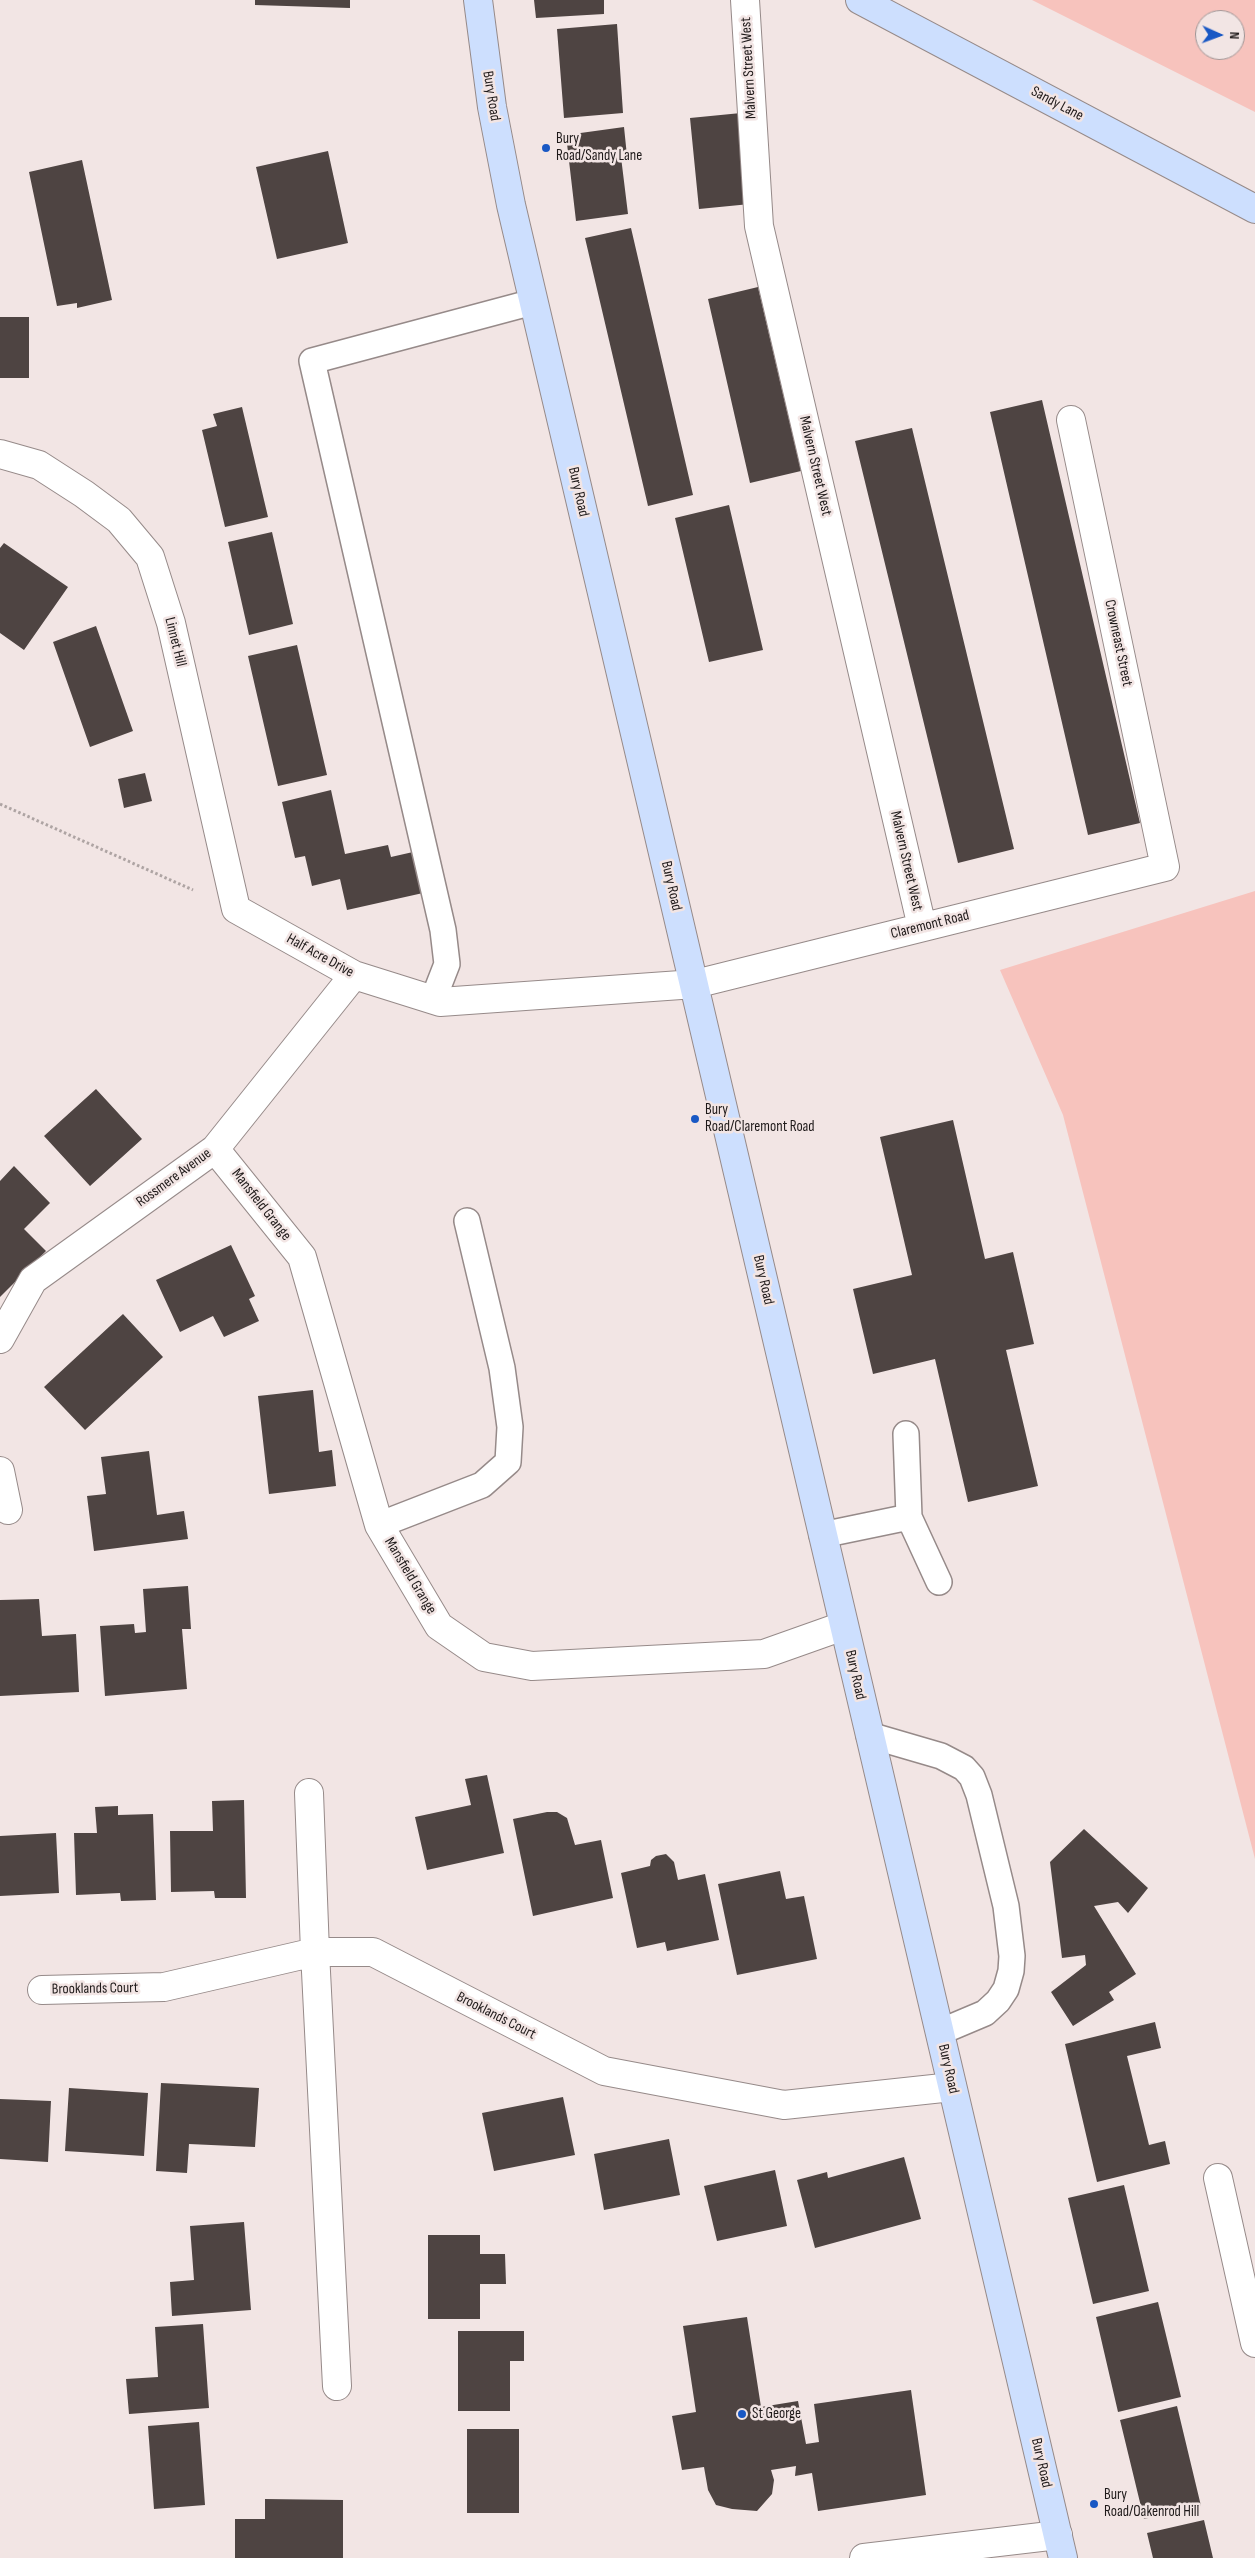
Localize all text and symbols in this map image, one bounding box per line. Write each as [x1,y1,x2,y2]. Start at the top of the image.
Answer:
north arrow [1195,10,1245,60]
street label: Malvern Street West [737,17,761,119]
text: N [1226,31,1243,40]
street label: Bury Road [478,70,504,122]
street label: Sandy Lane [1028,83,1086,125]
place label: Bury Road/Sandy Lane [556,130,642,165]
marker: Bury Road/Sandy Lane [540,142,552,154]
street label: Malvern Street West [795,414,835,518]
street label: Bury Road [564,465,592,519]
street label: Crowneast Street [1100,598,1136,688]
street label: Linnet Hill [160,616,190,668]
street label: Malvern Street West [886,809,926,913]
street label: Bury Road [657,859,685,913]
street label: Claremont Road [889,907,971,943]
street label: Half Acre Drive [283,930,357,982]
place label: Bury Road/Claremont Road [705,1101,815,1136]
marker: Bury Road/Claremont Road [689,1113,701,1125]
street label: Rossmere Avenue [133,1145,215,1211]
street label: Mansfield Grange [227,1165,295,1245]
street label: Bury Road [749,1253,777,1307]
street label: Mansfield Grange [380,1534,440,1618]
street label: Bury Road [841,1648,869,1702]
street label: Brooklands Court [52,1979,138,1999]
street label: Brooklands Court [453,1988,539,2044]
street label: Bury Road [934,2042,962,2096]
place label: St George [752,2405,801,2423]
marker: St George [736,2408,748,2420]
street label: Bury Road [1027,2436,1055,2490]
place label: Bury Road/Oakenrod Hill [1104,2486,1199,2521]
marker: Bury Road/Oakenrod Hill [1088,2498,1100,2510]

